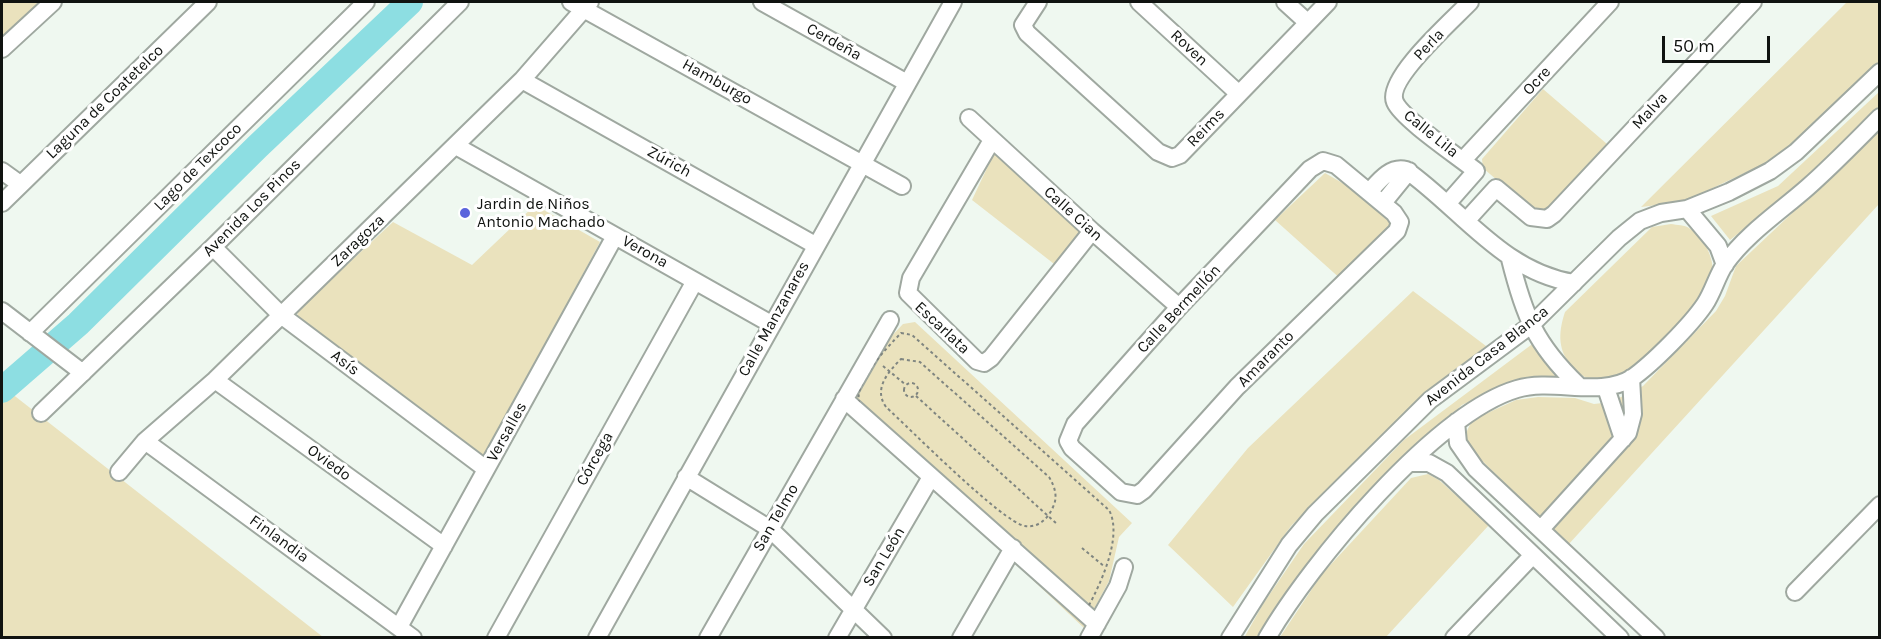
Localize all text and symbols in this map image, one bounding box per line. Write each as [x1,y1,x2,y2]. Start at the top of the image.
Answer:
street label: Cerdeña [803,19,865,65]
scale bar [1665,24,1773,62]
street label: Perla [1410,25,1448,65]
street label: Roven [1166,26,1212,70]
text: 50 m [1673,35,1715,57]
street label: Laguna de Coatetelco [42,41,168,163]
street label: Hamburgo [679,55,755,109]
street label: Ocre [1519,63,1555,99]
street label: Malva [1628,88,1672,134]
street label: Reims [1183,105,1229,151]
street label: Calle Lila [1400,106,1462,162]
street label: Lago de Texcoco [150,119,246,215]
street label: Zúrich [644,142,694,182]
street label: Avenida Los Pinos [199,155,305,261]
street label: Calle Cian [1040,183,1106,245]
place label: Jardin de Niños Antonio Machado [477,194,605,232]
marker: Jardin de Niños Antonio Machado [458,206,472,220]
street label: Zaragoza [327,211,389,271]
street label: Verona [619,232,671,272]
street label: Calle Manzanares [734,258,814,380]
street label: Calle Bermellón [1133,261,1225,357]
street label: Escarlata [910,298,974,358]
street label: Avenida Casa Blanca [1422,302,1552,410]
street label: Amaranto [1234,327,1298,391]
street label: Asís [327,346,363,380]
street label: Versalles [483,399,531,465]
street label: Córcega [572,429,618,489]
street label: Oviedo [303,441,355,485]
street label: San Telmo [749,481,803,555]
street label: Finlandia [246,511,312,567]
street label: San León [859,524,909,590]

